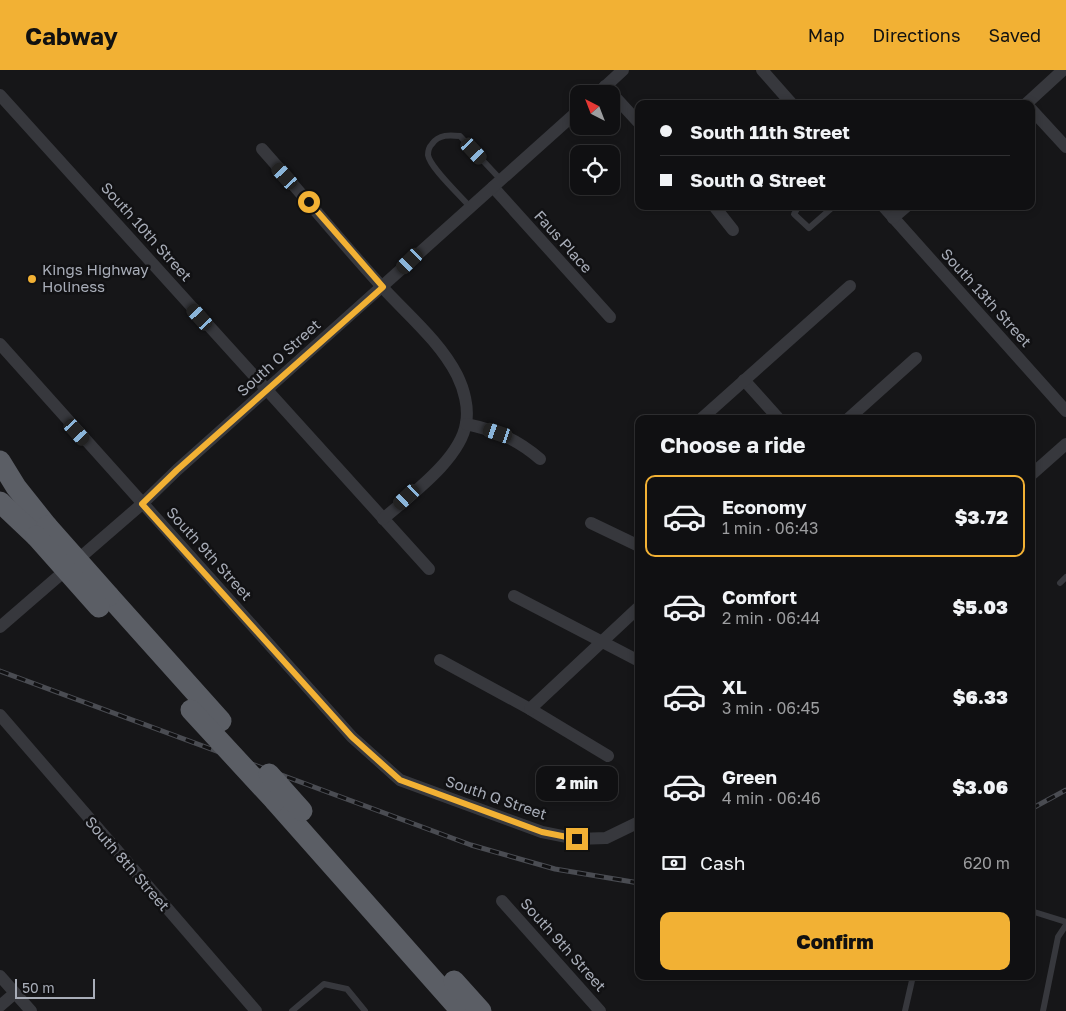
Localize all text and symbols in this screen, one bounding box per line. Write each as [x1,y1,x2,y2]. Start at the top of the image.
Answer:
text: Cabway [25,21,118,50]
text: Map [808,24,844,46]
text: Directions [872,24,960,46]
text: Saved [988,24,1041,46]
north arrow [570,85,620,135]
map controls [570,85,620,195]
text: South 11th Street [690,120,850,143]
car [458,135,489,167]
button: locate [570,145,620,195]
car [269,160,300,192]
text: South Q Street [690,168,826,191]
street label: South 10th Street [98,178,196,284]
route start [298,191,320,213]
street label: Faus Place [531,206,597,276]
street label: South 13th Street [938,244,1036,350]
car [393,245,426,277]
place label: Kings Highway Holiness [42,260,149,295]
marker: Kings Highway Holiness [26,273,38,285]
car [184,301,215,333]
street label: South O Street [233,315,324,399]
car [61,416,92,448]
car [481,421,514,445]
text: Choose a ride [660,431,806,458]
car [390,481,423,513]
icon: car [662,494,707,539]
text: Economy [722,495,807,518]
street label: South 9th Street [163,503,256,604]
text: $3.72 [955,505,1008,528]
text: 1 min · 06:43 [722,518,818,538]
icon: car [662,584,707,629]
text: Comfort [722,585,797,608]
text: $5.03 [953,595,1008,618]
text: 2 min · 06:44 [722,608,820,628]
icon: car [662,674,707,719]
text: XL [722,675,747,698]
text: $6.33 [953,685,1008,708]
text: 3 min · 06:45 [722,698,820,718]
icon: car [662,764,707,809]
text: Green [722,765,777,788]
callout: 2 min [536,766,618,802]
street label: South Q Street [443,771,549,823]
text: 2 min [556,773,598,793]
text: $3.06 [952,775,1008,798]
text: 4 min · 06:46 [722,788,821,808]
street label: South 8th Street [82,812,174,914]
route end [566,828,588,850]
icon: cash [660,849,688,877]
text: Cash [700,851,745,874]
text: 620 m [963,853,1010,873]
street label: South 9th Street [517,894,610,995]
button: Confirm [660,912,1010,970]
scale bar [15,976,95,999]
text: 50 m [22,979,55,996]

